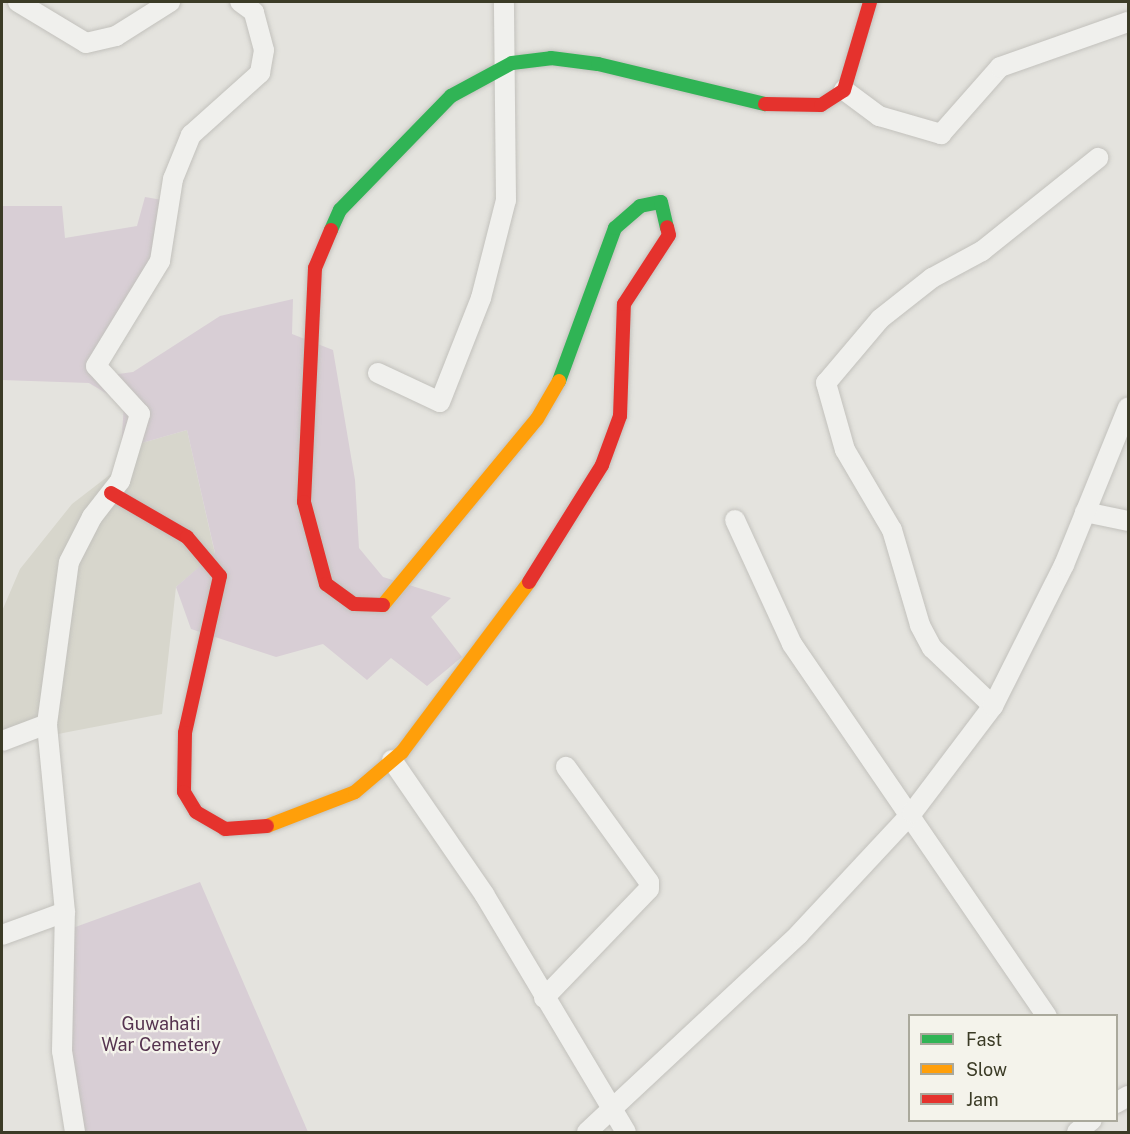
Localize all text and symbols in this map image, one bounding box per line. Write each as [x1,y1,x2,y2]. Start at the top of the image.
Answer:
park label: Guwahati War Cemetery [101,1014,221,1056]
legend [908,1014,1118,1122]
text: Fast [966,1029,1002,1050]
text: Slow [966,1059,1007,1080]
text: Jam [966,1089,999,1110]

